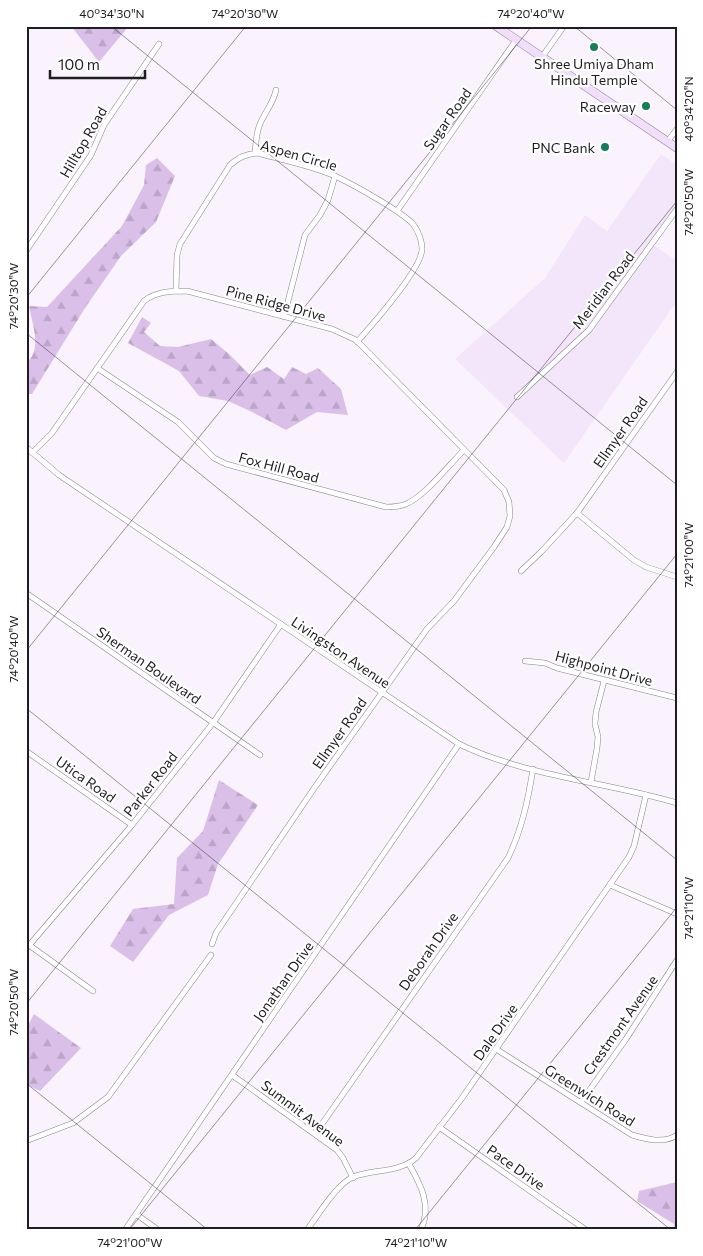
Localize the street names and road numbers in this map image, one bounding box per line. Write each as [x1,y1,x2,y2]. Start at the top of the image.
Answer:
street label: Sugar Road [419,85,475,153]
street label: Hilltop Road [56,104,110,180]
street label: Aspen Circle [259,136,339,174]
street label: Meridian Road [568,248,638,332]
street label: Pine Ridge Drive [224,281,328,325]
street label: Ellmyer Road [589,393,651,471]
street label: Fox Hill Road [237,448,321,486]
street label: Livingston Avenue [288,613,394,691]
street label: Sherman Boulevard [94,623,204,707]
street label: Highpoint Drive [553,647,655,689]
street label: Ellmyer Road [308,694,370,772]
street label: Parker Road [119,748,181,820]
street label: Utica Road [53,752,119,806]
street label: Deborah Drive [395,909,461,993]
street label: Jonathan Drive [249,938,317,1024]
street label: Crestmont Avenue [579,972,661,1078]
street label: Dale Drive [469,1000,521,1064]
street label: Greenwich Road [542,1060,638,1130]
street label: Summit Avenue [258,1076,348,1150]
street label: Pace Drive [484,1141,548,1193]

